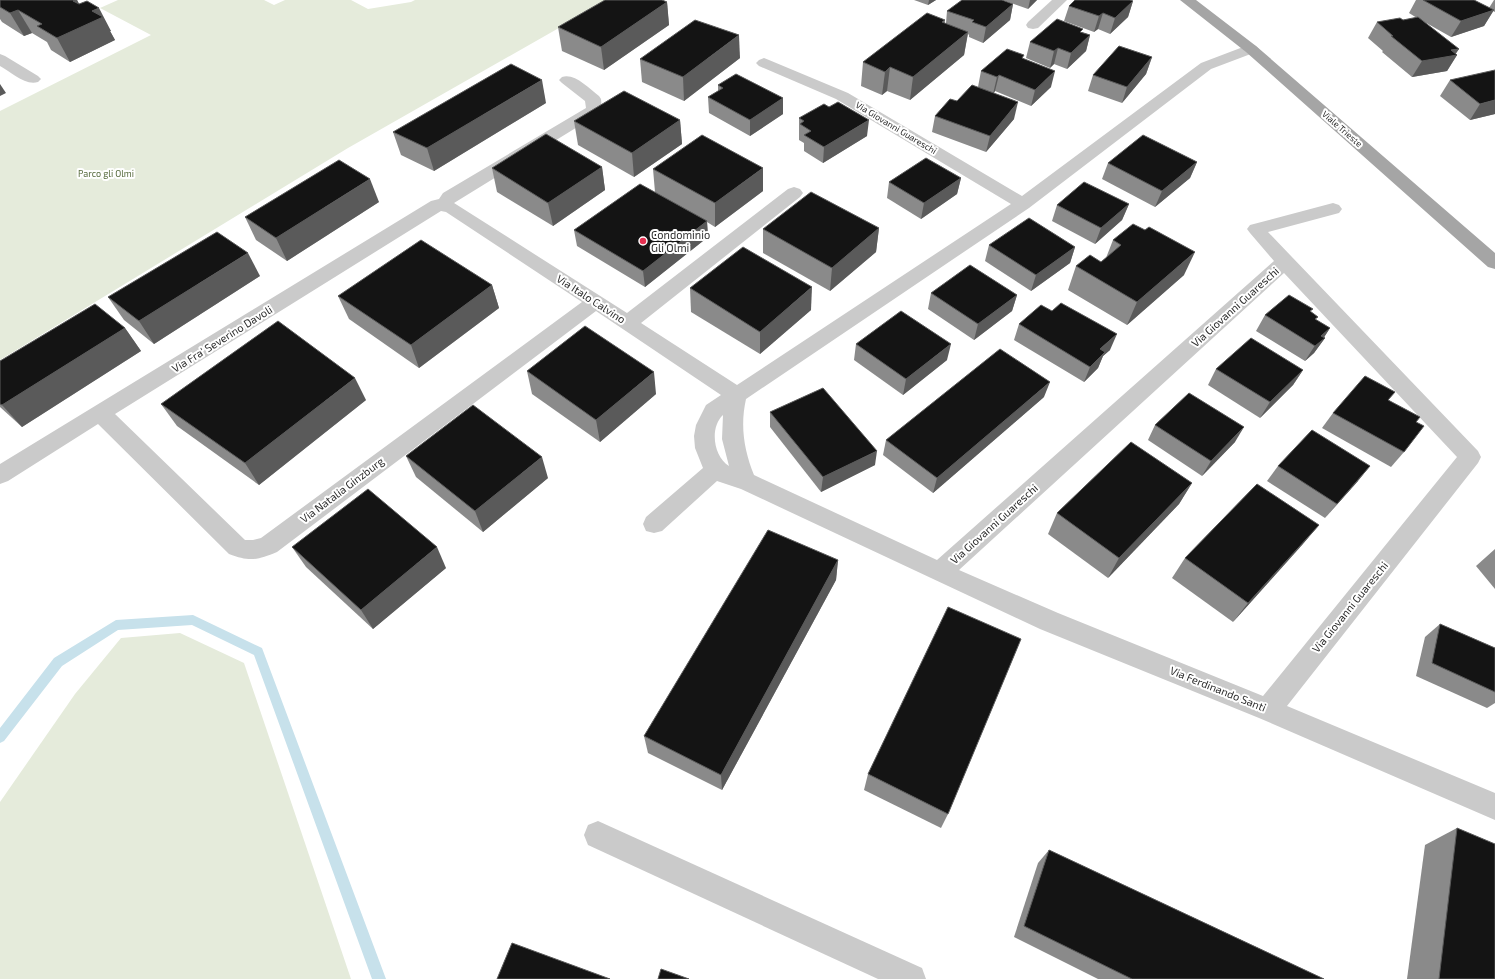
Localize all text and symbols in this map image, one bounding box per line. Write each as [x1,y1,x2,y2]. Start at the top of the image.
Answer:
street label: Via Giovanni Guareschi [854,99,939,156]
street label: Viale Trieste [1320,108,1365,149]
park label: Parco gli Olmi [78,168,134,179]
place label: Condominio Gli Olmi [651,228,710,254]
marker: Condominio Gli Olmi [638,236,648,246]
street label: Via Giovanni Guareschi [1188,264,1281,349]
street label: Via Italo Calvino [554,271,628,326]
street label: Via Fra' Severino Davoli [169,302,274,375]
street label: Via Natalia Ginzburg [297,454,386,525]
street label: Via Giovanni Guareschi [947,481,1040,566]
street label: Via Giovanni Guareschi [1309,559,1390,655]
street label: Via Ferdinando Santi [1168,663,1268,714]

